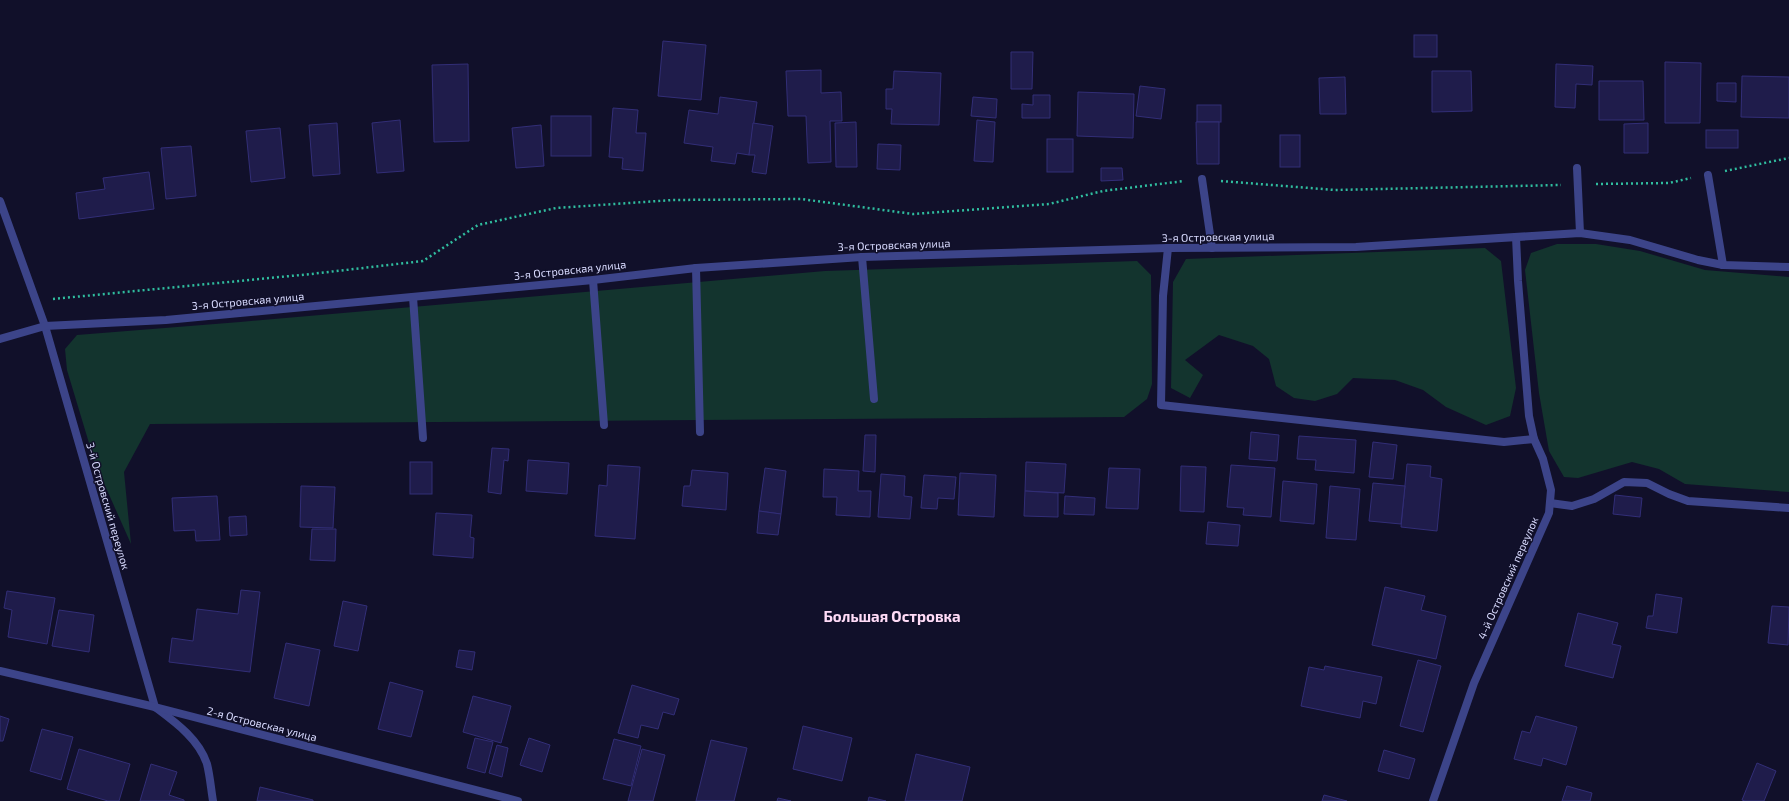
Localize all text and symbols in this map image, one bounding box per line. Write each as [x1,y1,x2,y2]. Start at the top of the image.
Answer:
street label: 3-я Островская улица [1161,229,1275,245]
street label: 3-я Островская улица [837,236,951,254]
street label: 3-я Островская улица [513,257,627,283]
street label: 3-я Островская улица [191,289,305,313]
street label: 3-й Островский переулок [83,441,133,571]
street label: 4-й Островский переулок [1475,514,1541,641]
district label: Большая Островка [823,607,961,625]
street label: 2-я Островская улица [205,704,319,744]

